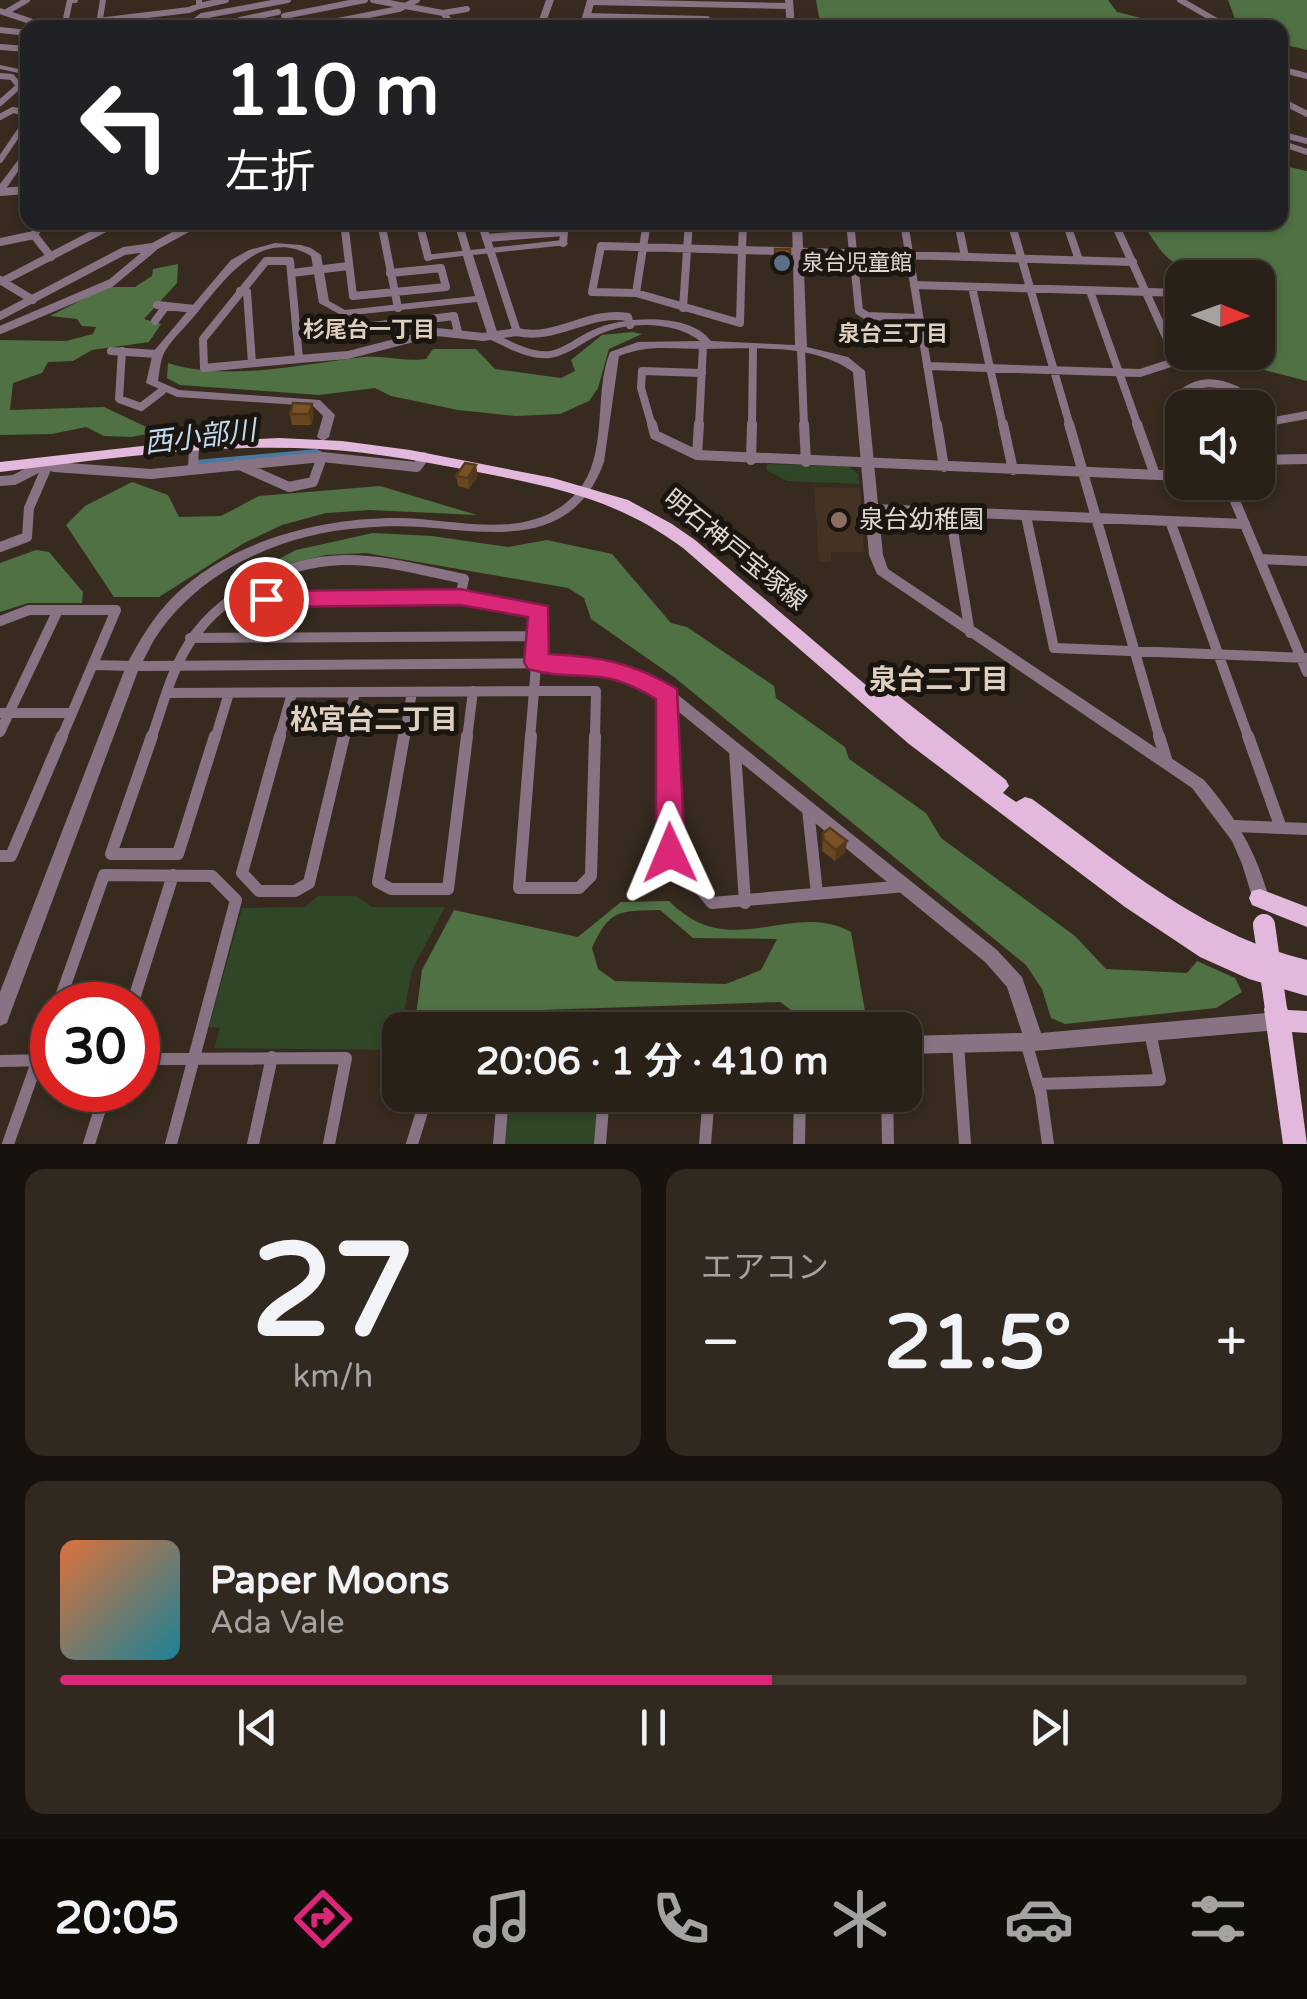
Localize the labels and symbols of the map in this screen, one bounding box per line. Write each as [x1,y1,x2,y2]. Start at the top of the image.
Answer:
place label: 泉台児童館 [802,250,912,276]
marker: 泉台児童館 [771,252,793,274]
north arrow [1165,260,1275,370]
district label: 杉尾台一丁目 [303,317,435,343]
district label: 泉台三丁目 [838,321,948,347]
water label: 西小部川 [142,413,261,461]
street label: 明石神戸宝塚線 [658,483,812,617]
place label: 泉台幼稚園 [859,505,984,535]
marker: 泉台幼稚園 [828,509,850,531]
pin [224,557,309,642]
district label: 泉台二丁目 [869,663,1009,697]
district label: 松宮台二丁目 [290,703,458,737]
position arrow [618,801,722,905]
speed limit sign: 30 [30,982,160,1112]

